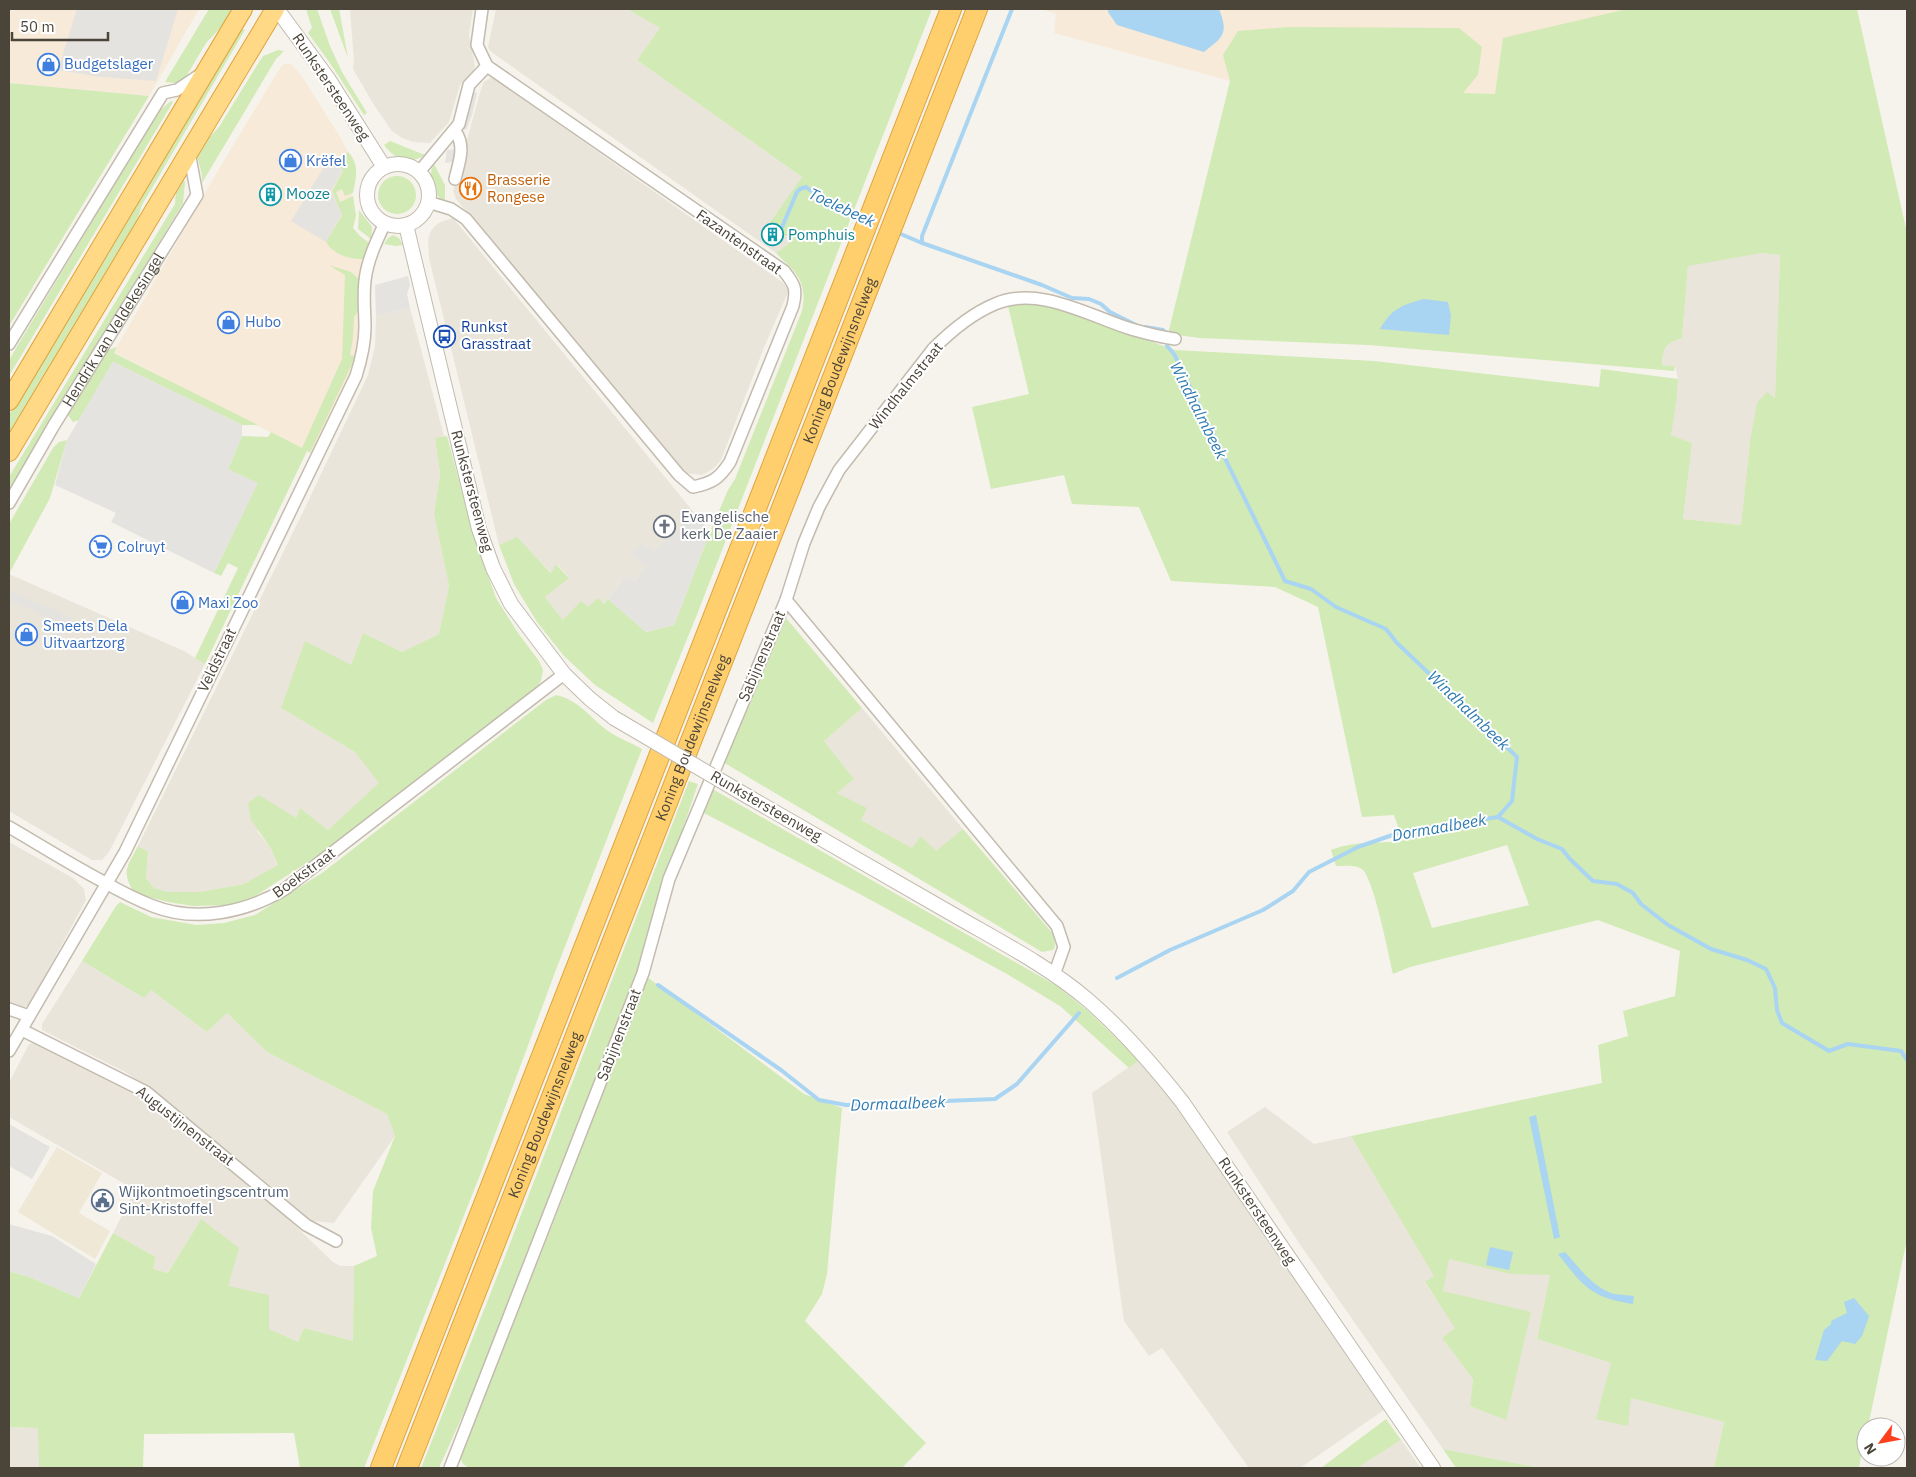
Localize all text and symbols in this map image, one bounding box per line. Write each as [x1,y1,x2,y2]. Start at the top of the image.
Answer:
scale bar [12,10,109,42]
text: 50 m [20,17,55,36]
street label: Runkstersteenweg [288,29,374,144]
shop icon: Budgetslager [36,52,60,76]
place label: Budgetslager [64,54,154,73]
shop icon: Krëfel [278,149,302,173]
place label: Krëfel [306,151,346,170]
place label: Brasserie Rongese [487,170,551,206]
restaurant icon: Brasserie Rongese [459,177,483,201]
building icon: Mooze [258,182,282,206]
water label: Toelebeek [806,183,879,231]
place label: Mooze [286,184,330,203]
street label: Fazantenstraat [693,205,786,278]
building icon: Pomphuis [760,223,784,247]
place label: Pomphuis [788,225,855,244]
street label: Hendrik van Veldekesingel [58,249,168,410]
street label: Koning Boudewijnsnelweg [798,274,880,446]
shop icon: Hubo [217,310,241,334]
place label: Hubo [245,312,281,331]
place label: Runkst Grasstraat [461,317,531,353]
bus stop icon: Runkst Grasstraat [433,324,457,348]
street label: Windhalmstraat [864,338,947,433]
water label: Windhalmbeek [1166,358,1232,463]
street label: Runkstersteenweg [447,428,498,554]
place label: Evangelische kerk De Zaaier [681,507,778,543]
church icon: Evangelische kerk De Zaaier [653,514,677,538]
supermarket icon: Colruyt [89,535,113,559]
place label: Colruyt [117,537,166,556]
shop icon: Maxi Zoo [170,591,194,615]
place label: Maxi Zoo [198,593,259,612]
street label: Sabijnenstraat [734,607,789,704]
place label: Smeets Dela Uitvaartzorg [43,616,128,652]
shop icon: Smeets Dela Uitvaartzorg [15,623,39,647]
street label: Veldstraat [193,625,240,695]
street label: Koning Boudewijnsnelweg [651,652,733,823]
water label: Windhalmbeek [1424,666,1515,755]
street label: Runkstersteenweg [707,766,825,845]
water label: Dormaalbeek [1390,809,1488,845]
street label: Boekstraat [268,843,339,902]
street label: Sabijnenstraat [592,986,645,1084]
street label: Koning Boudewijnsnelweg [503,1029,585,1201]
street label: Augustijnenstraat [133,1082,238,1170]
water label: Dormaalbeek [850,1091,947,1115]
street label: Runkstersteenweg [1214,1153,1300,1268]
place label: Wijkontmoetingscentrum Sint-Kristoffel [119,1182,289,1218]
public building icon: Wijkontmoetingscentrum Sint-Kristoffel [91,1189,115,1213]
north arrow [1856,1417,1906,1467]
text: N [1860,1440,1880,1458]

